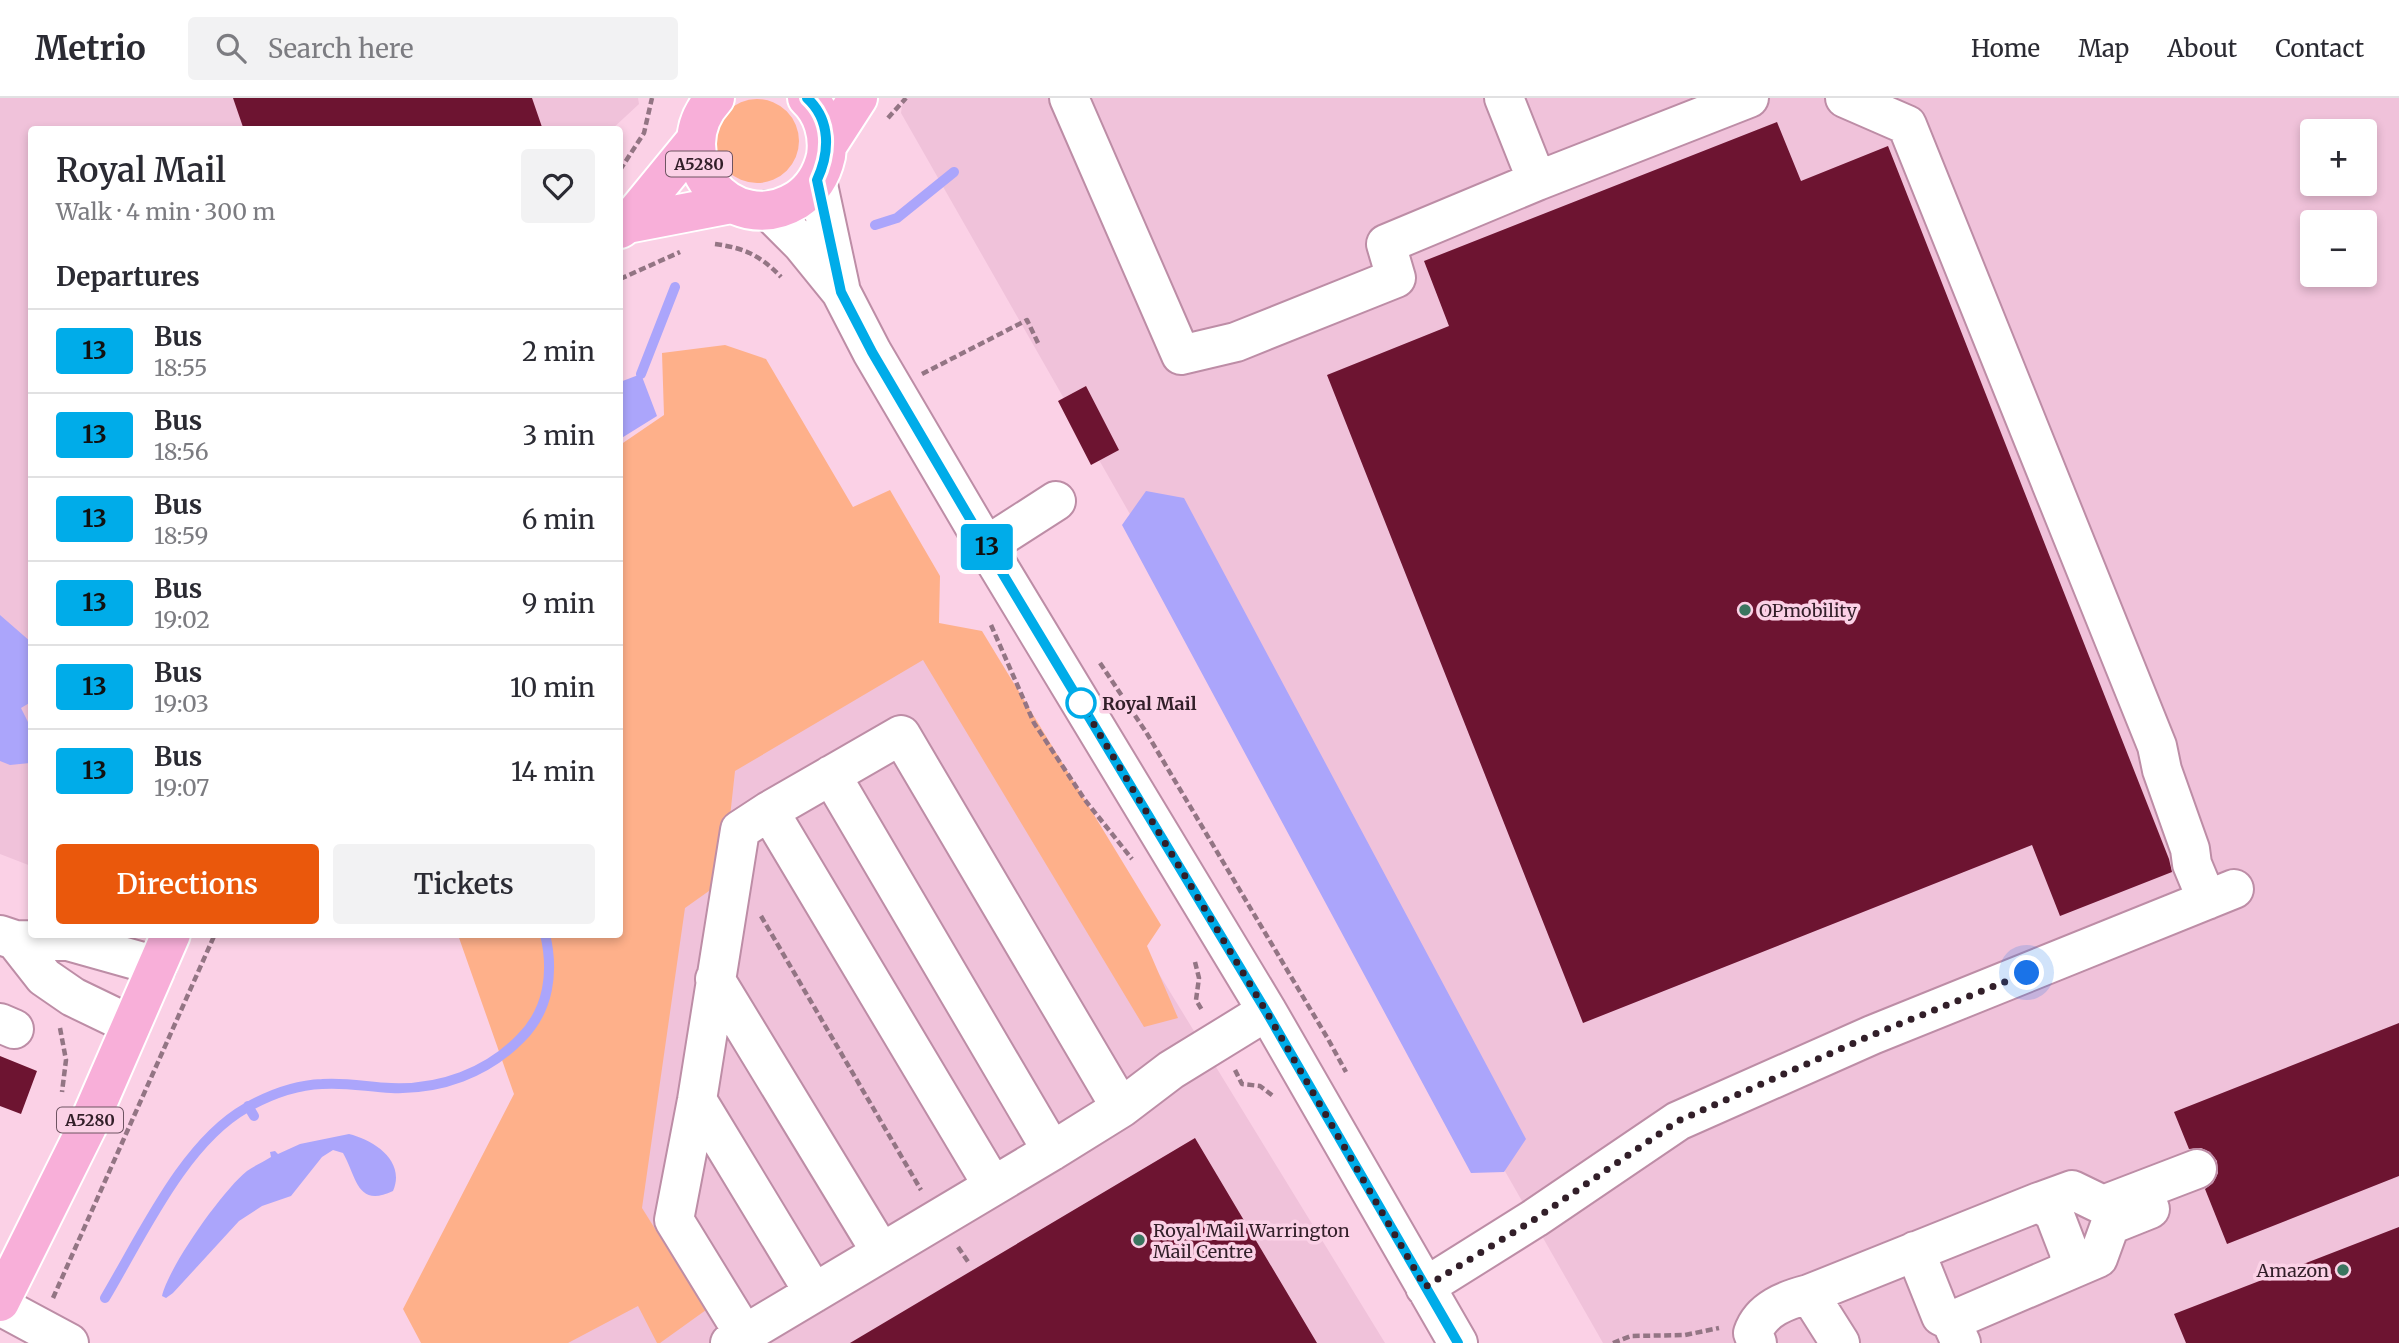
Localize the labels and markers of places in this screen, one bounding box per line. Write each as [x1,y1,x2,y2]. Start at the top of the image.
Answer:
place label: OPmobility [1759,599,1857,622]
marker: OPmobility [1737,602,1753,618]
marker: Royal Mail [1066,688,1096,718]
place label: Royal Mail [1102,692,1197,715]
place label: Royal Mail Warrington Mail Centre [1153,1219,1350,1263]
marker: Royal Mail Warrington Mail Centre [1131,1232,1147,1248]
place label: Amazon [2256,1259,2329,1282]
marker: Amazon [2335,1262,2351,1278]

